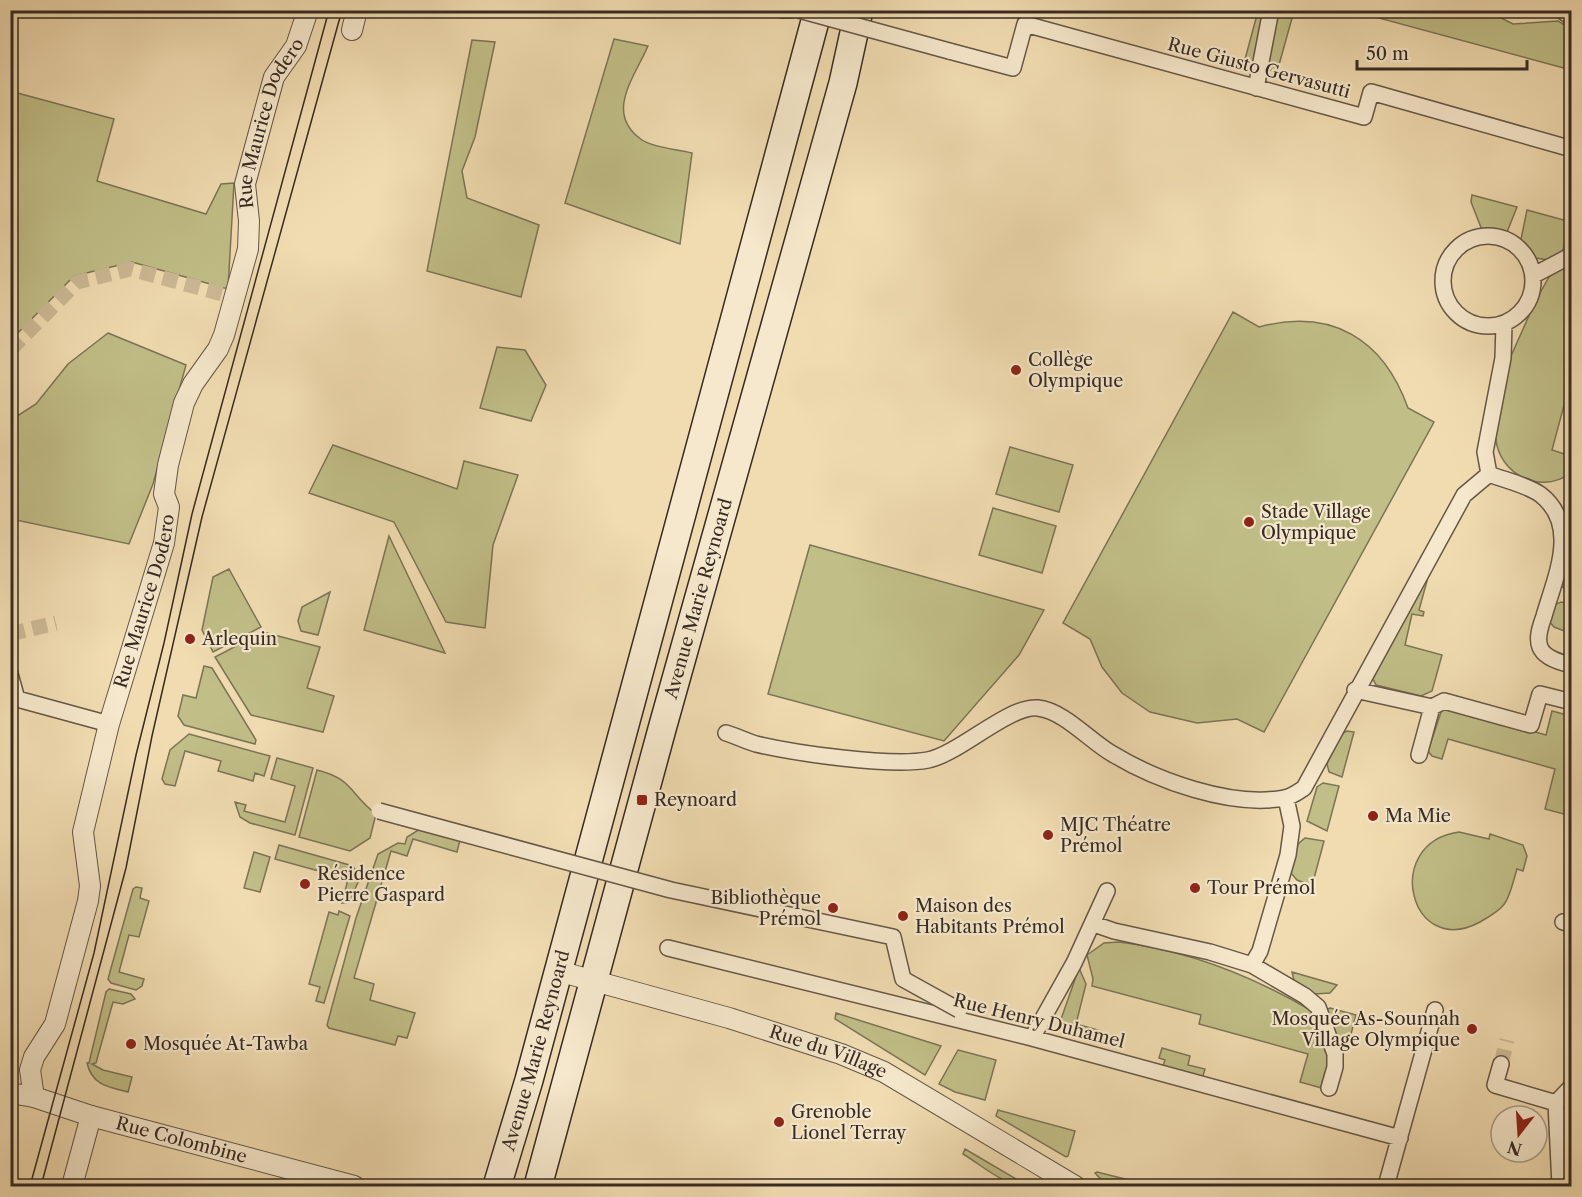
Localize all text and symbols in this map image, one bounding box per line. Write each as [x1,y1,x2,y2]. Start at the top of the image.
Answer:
street label: Rue Giusto Gervasutti [1165,33,1353,103]
scale bar [1357,33,1526,71]
street label: Rue Maurice Dodero [234,36,309,210]
text: 50 m [1366,43,1409,65]
place label: Collège Olympique [1028,349,1123,392]
marker: Collège Olympique [1009,363,1023,377]
street label: Avenue Marie Reynoard [660,496,737,702]
place label: Stade Village Olympique [1261,501,1371,544]
street label: Rue Maurice Dodero [109,513,179,691]
marker: Stade Village Olympique [1242,515,1256,529]
place label: Arlequin [201,628,277,650]
marker: Arlequin [183,632,197,646]
place label: Reynoard [654,789,737,811]
marker: Reynoard [635,793,649,807]
place label: Ma Mie [1385,805,1451,827]
marker: Ma Mie [1366,809,1380,823]
place label: MJC Théatre Prémol [1060,814,1171,857]
marker: MJC Théatre Prémol [1041,828,1055,842]
place label: Résidence Pierre Gaspard [317,863,445,906]
marker: Résidence Pierre Gaspard [298,877,312,891]
place label: Tour Prémol [1207,877,1315,899]
marker: Tour Prémol [1188,881,1202,895]
place label: Bibliothèque Prémol [711,887,821,930]
place label: Maison des Habitants Prémol [915,895,1065,938]
marker: Bibliothèque Prémol [826,901,840,915]
marker: Maison des Habitants Prémol [896,909,910,923]
street label: Avenue Marie Reynoard [497,948,575,1154]
street label: Rue Henry Duhamel [951,989,1127,1053]
place label: Mosquée As-Sounnah Village Olympique [1272,1008,1460,1051]
street label: Rue du Village [766,1021,890,1083]
marker: Mosquée As-Sounnah Village Olympique [1465,1022,1479,1036]
place label: Mosquée At-Tawba [143,1033,309,1055]
marker: Mosquée At-Tawba [124,1037,138,1051]
place label: Grenoble Lionel Terray [791,1101,907,1144]
north arrow [1489,1104,1549,1164]
street label: Rue Colombine [113,1112,250,1168]
marker: Grenoble Lionel Terray [772,1115,786,1129]
text: N [1505,1137,1524,1160]

